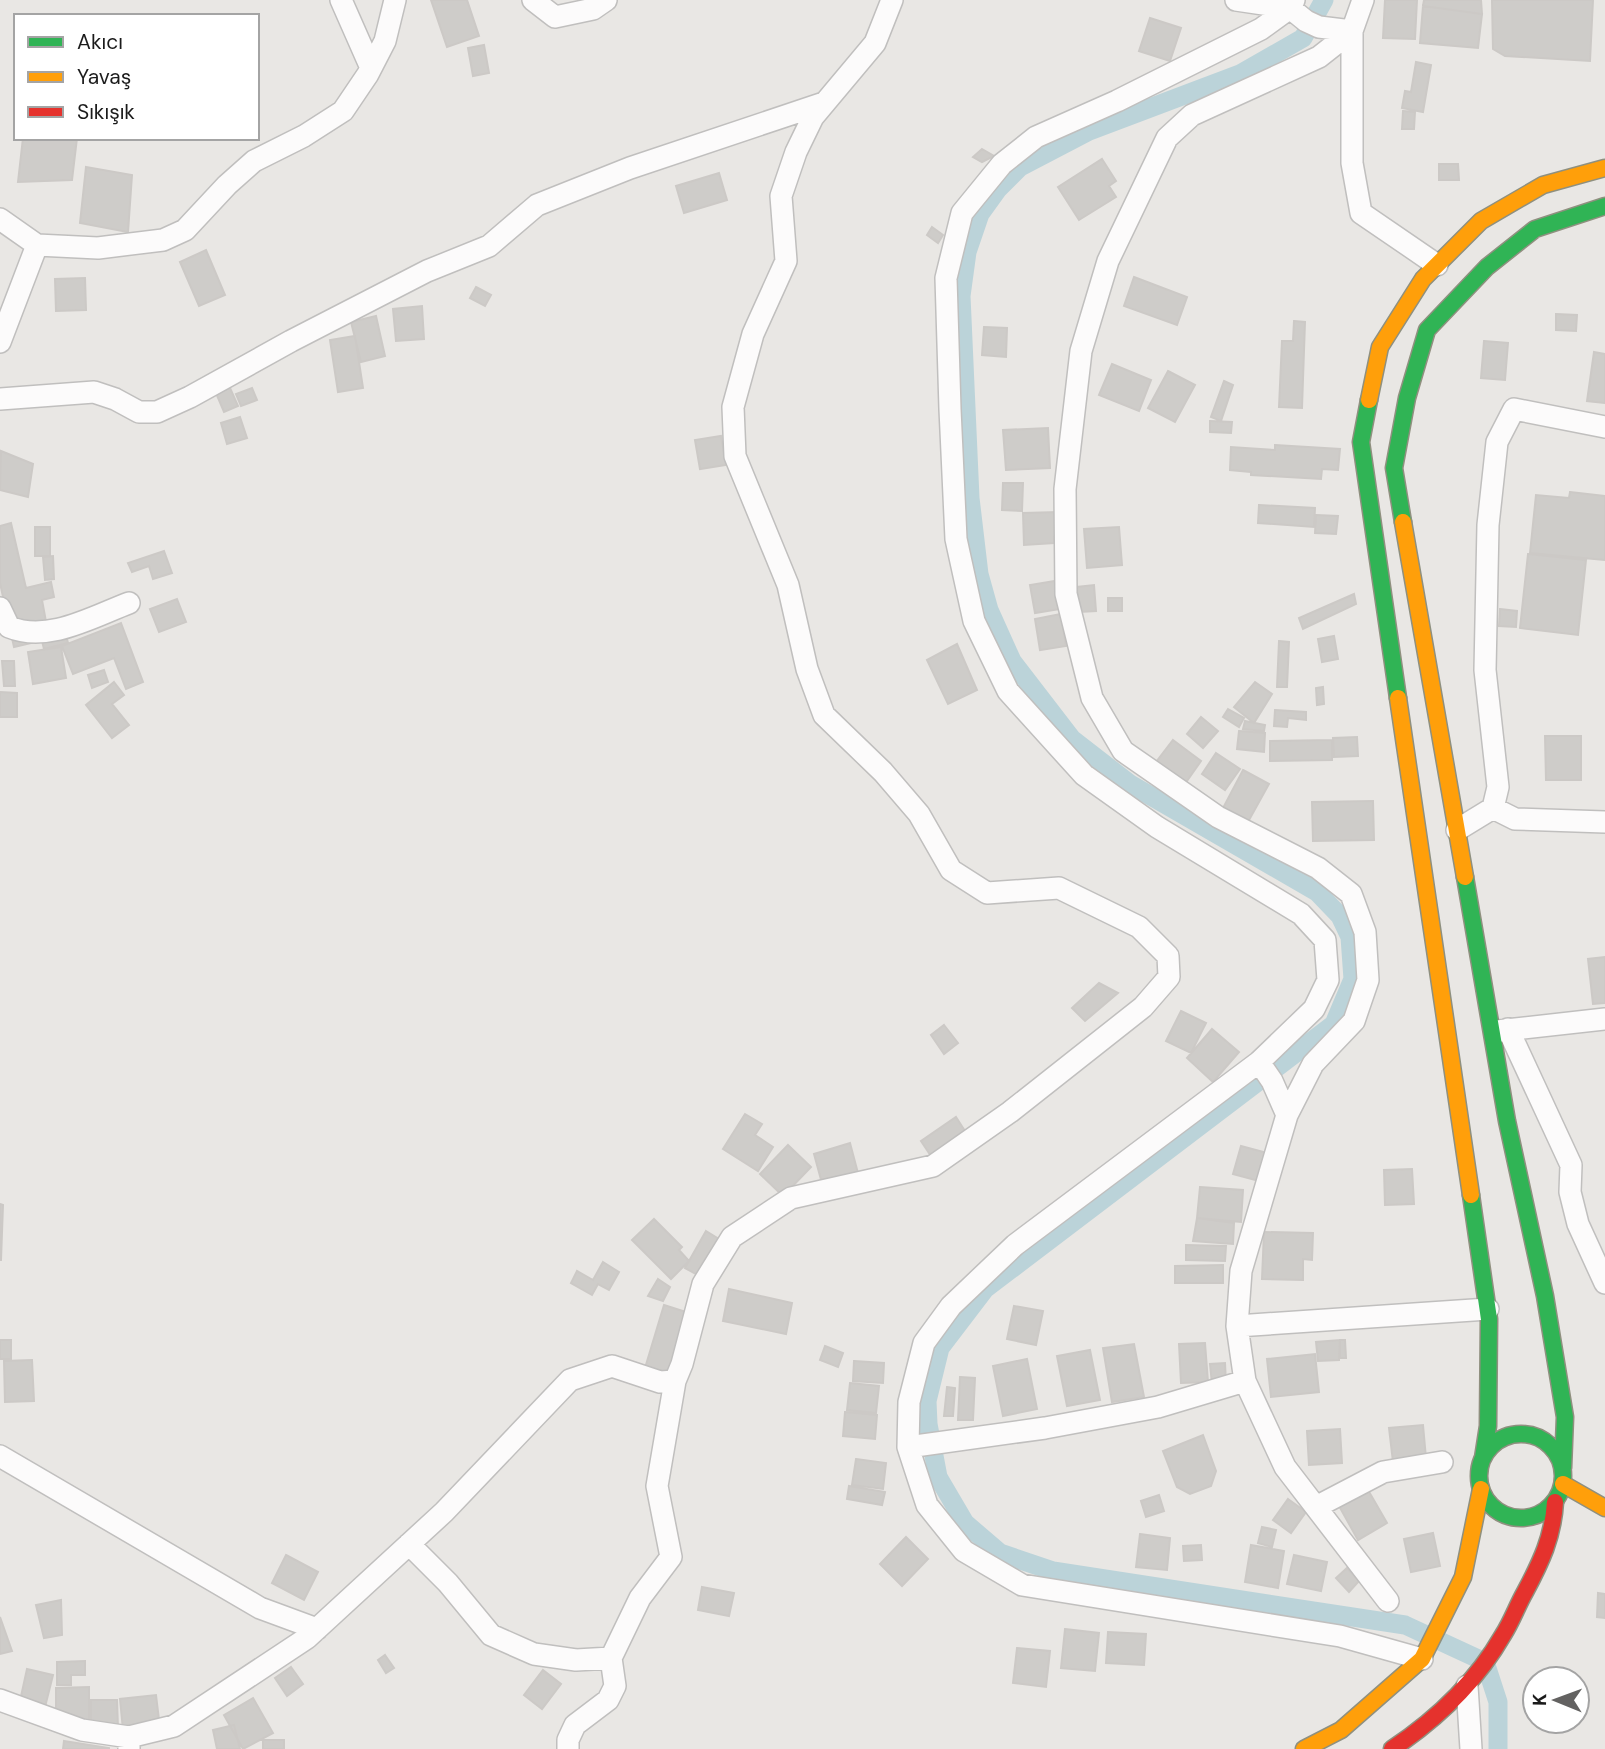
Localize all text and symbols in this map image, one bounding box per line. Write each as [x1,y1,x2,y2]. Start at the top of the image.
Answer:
legend [14,14,259,140]
text: Akıcı [77,28,123,56]
text: Yavaş [77,63,131,91]
text: Sıkışık [77,98,135,126]
north arrow [1521,1665,1591,1735]
text: K [1527,1693,1552,1706]

